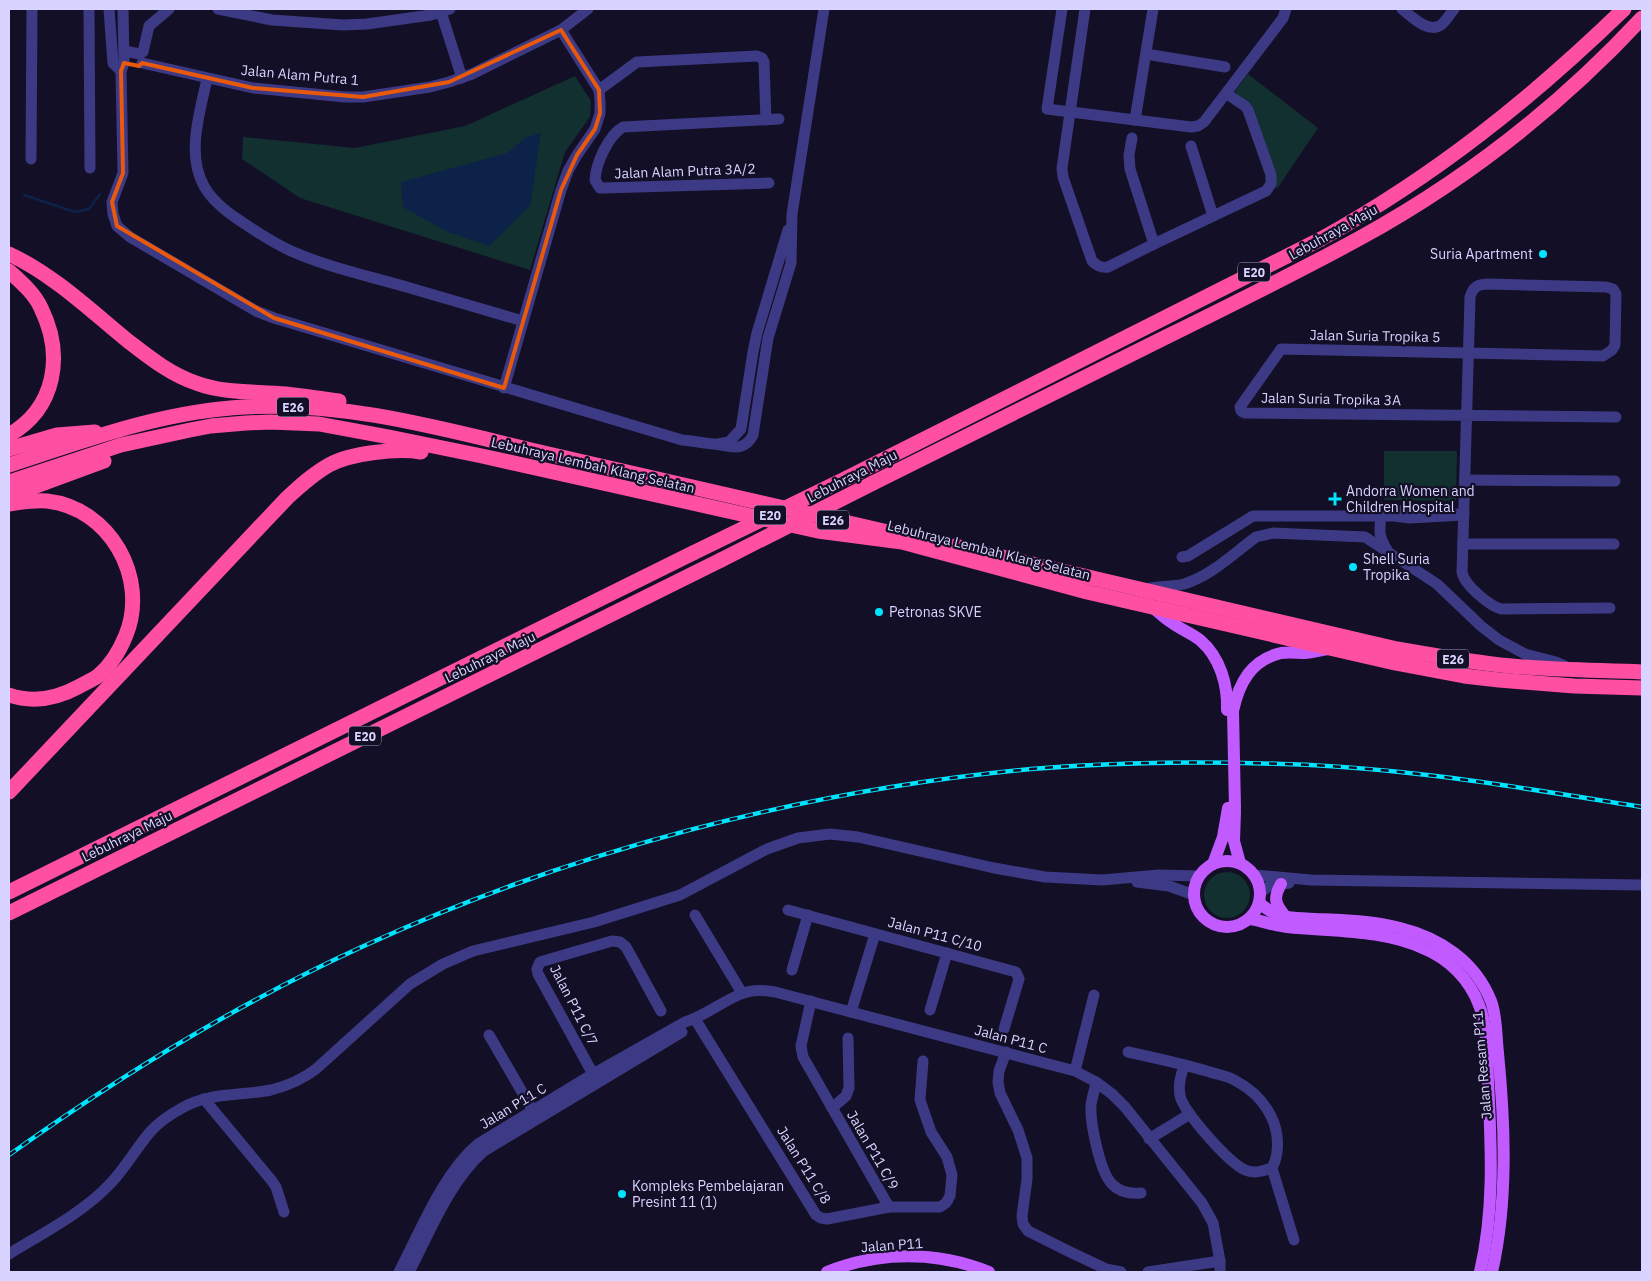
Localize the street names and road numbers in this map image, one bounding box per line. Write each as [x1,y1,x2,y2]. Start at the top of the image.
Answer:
street label: Jalan Alam Putra 1 [240,61,360,89]
street label: Jalan Alam Putra 3A/2 [614,160,756,182]
street label: Lebuhraya Maju [1285,200,1381,264]
road number: E20 [1238,262,1270,282]
street label: Jalan Suria Tropika 5 [1309,326,1441,346]
street label: Jalan Suria Tropika 3A [1261,389,1401,409]
road number: E26 [277,398,309,417]
street label: Lebuhraya Lembah Klang Selatan [489,433,697,497]
street label: Lebuhraya Maju [804,446,900,506]
road number: E20 [754,506,786,524]
road number: E26 [817,510,849,530]
street label: Lebuhraya Lembah Klang Selatan [886,516,1092,584]
street label: Lebuhraya Maju [442,627,538,687]
road number: E26 [1437,650,1469,669]
road number: E20 [349,726,381,746]
street label: Lebuhraya Maju [79,806,175,866]
street label: Jalan P11 C/10 [886,913,984,955]
street label: Jalan P11 C/7 [546,962,602,1048]
street label: Jalan Resam P11 [1468,1010,1496,1120]
street label: Jalan P11 C [973,1021,1050,1057]
street label: Jalan P11 C [476,1079,550,1133]
street label: Jalan P11 C/9 [843,1107,903,1193]
street label: Jalan P11 C/8 [773,1123,835,1207]
street label: Jalan P11 [860,1234,924,1256]

